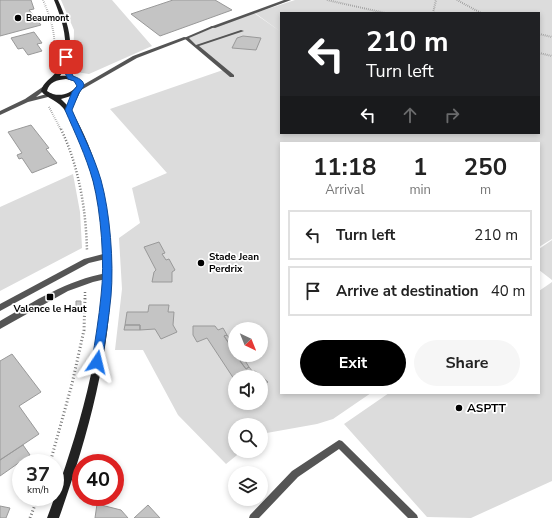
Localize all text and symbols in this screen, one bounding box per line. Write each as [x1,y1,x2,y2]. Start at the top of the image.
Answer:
place label: Beaumont [26,12,70,24]
marker: Beaumont [13,13,23,23]
text: 210 m [366,23,449,61]
icon: left [300,28,352,80]
pin [49,40,83,74]
icon: arrive [55,46,77,68]
text: Turn left [366,59,434,83]
icon: left [357,104,379,126]
icon: ahead [399,104,421,126]
icon: right [441,104,463,126]
text: 11:18 [313,151,376,183]
text: 1 [413,151,427,183]
text: 250 [464,151,507,183]
text: Arrival [325,181,364,199]
text: min [409,181,431,199]
text: m [480,181,491,199]
icon: left [302,224,324,246]
text: Turn left [336,225,395,245]
text: 210 m [474,225,518,245]
place label: Stade Jean Perdrix [209,250,259,276]
marker: Stade Jean Perdrix [196,258,206,268]
icon: arrive [302,280,324,302]
text: Arrive at destination [336,281,479,301]
text: 40 m [491,281,525,301]
marker: Valence le Haut [45,292,55,302]
place label: Valence le Haut [12,302,87,316]
north arrow [228,322,268,362]
map controls [228,322,268,506]
button: Exit [300,340,406,386]
button: Share [414,340,520,386]
position arrow [76,341,118,383]
button: sound [228,370,268,410]
place label: ASPTT [467,400,507,416]
marker: ASPTT [454,403,464,413]
button: search [228,418,268,458]
speed limit sign: 40 [72,454,124,506]
text: 37 [26,461,50,488]
button: layers [228,466,268,506]
text: km/h [27,483,49,497]

